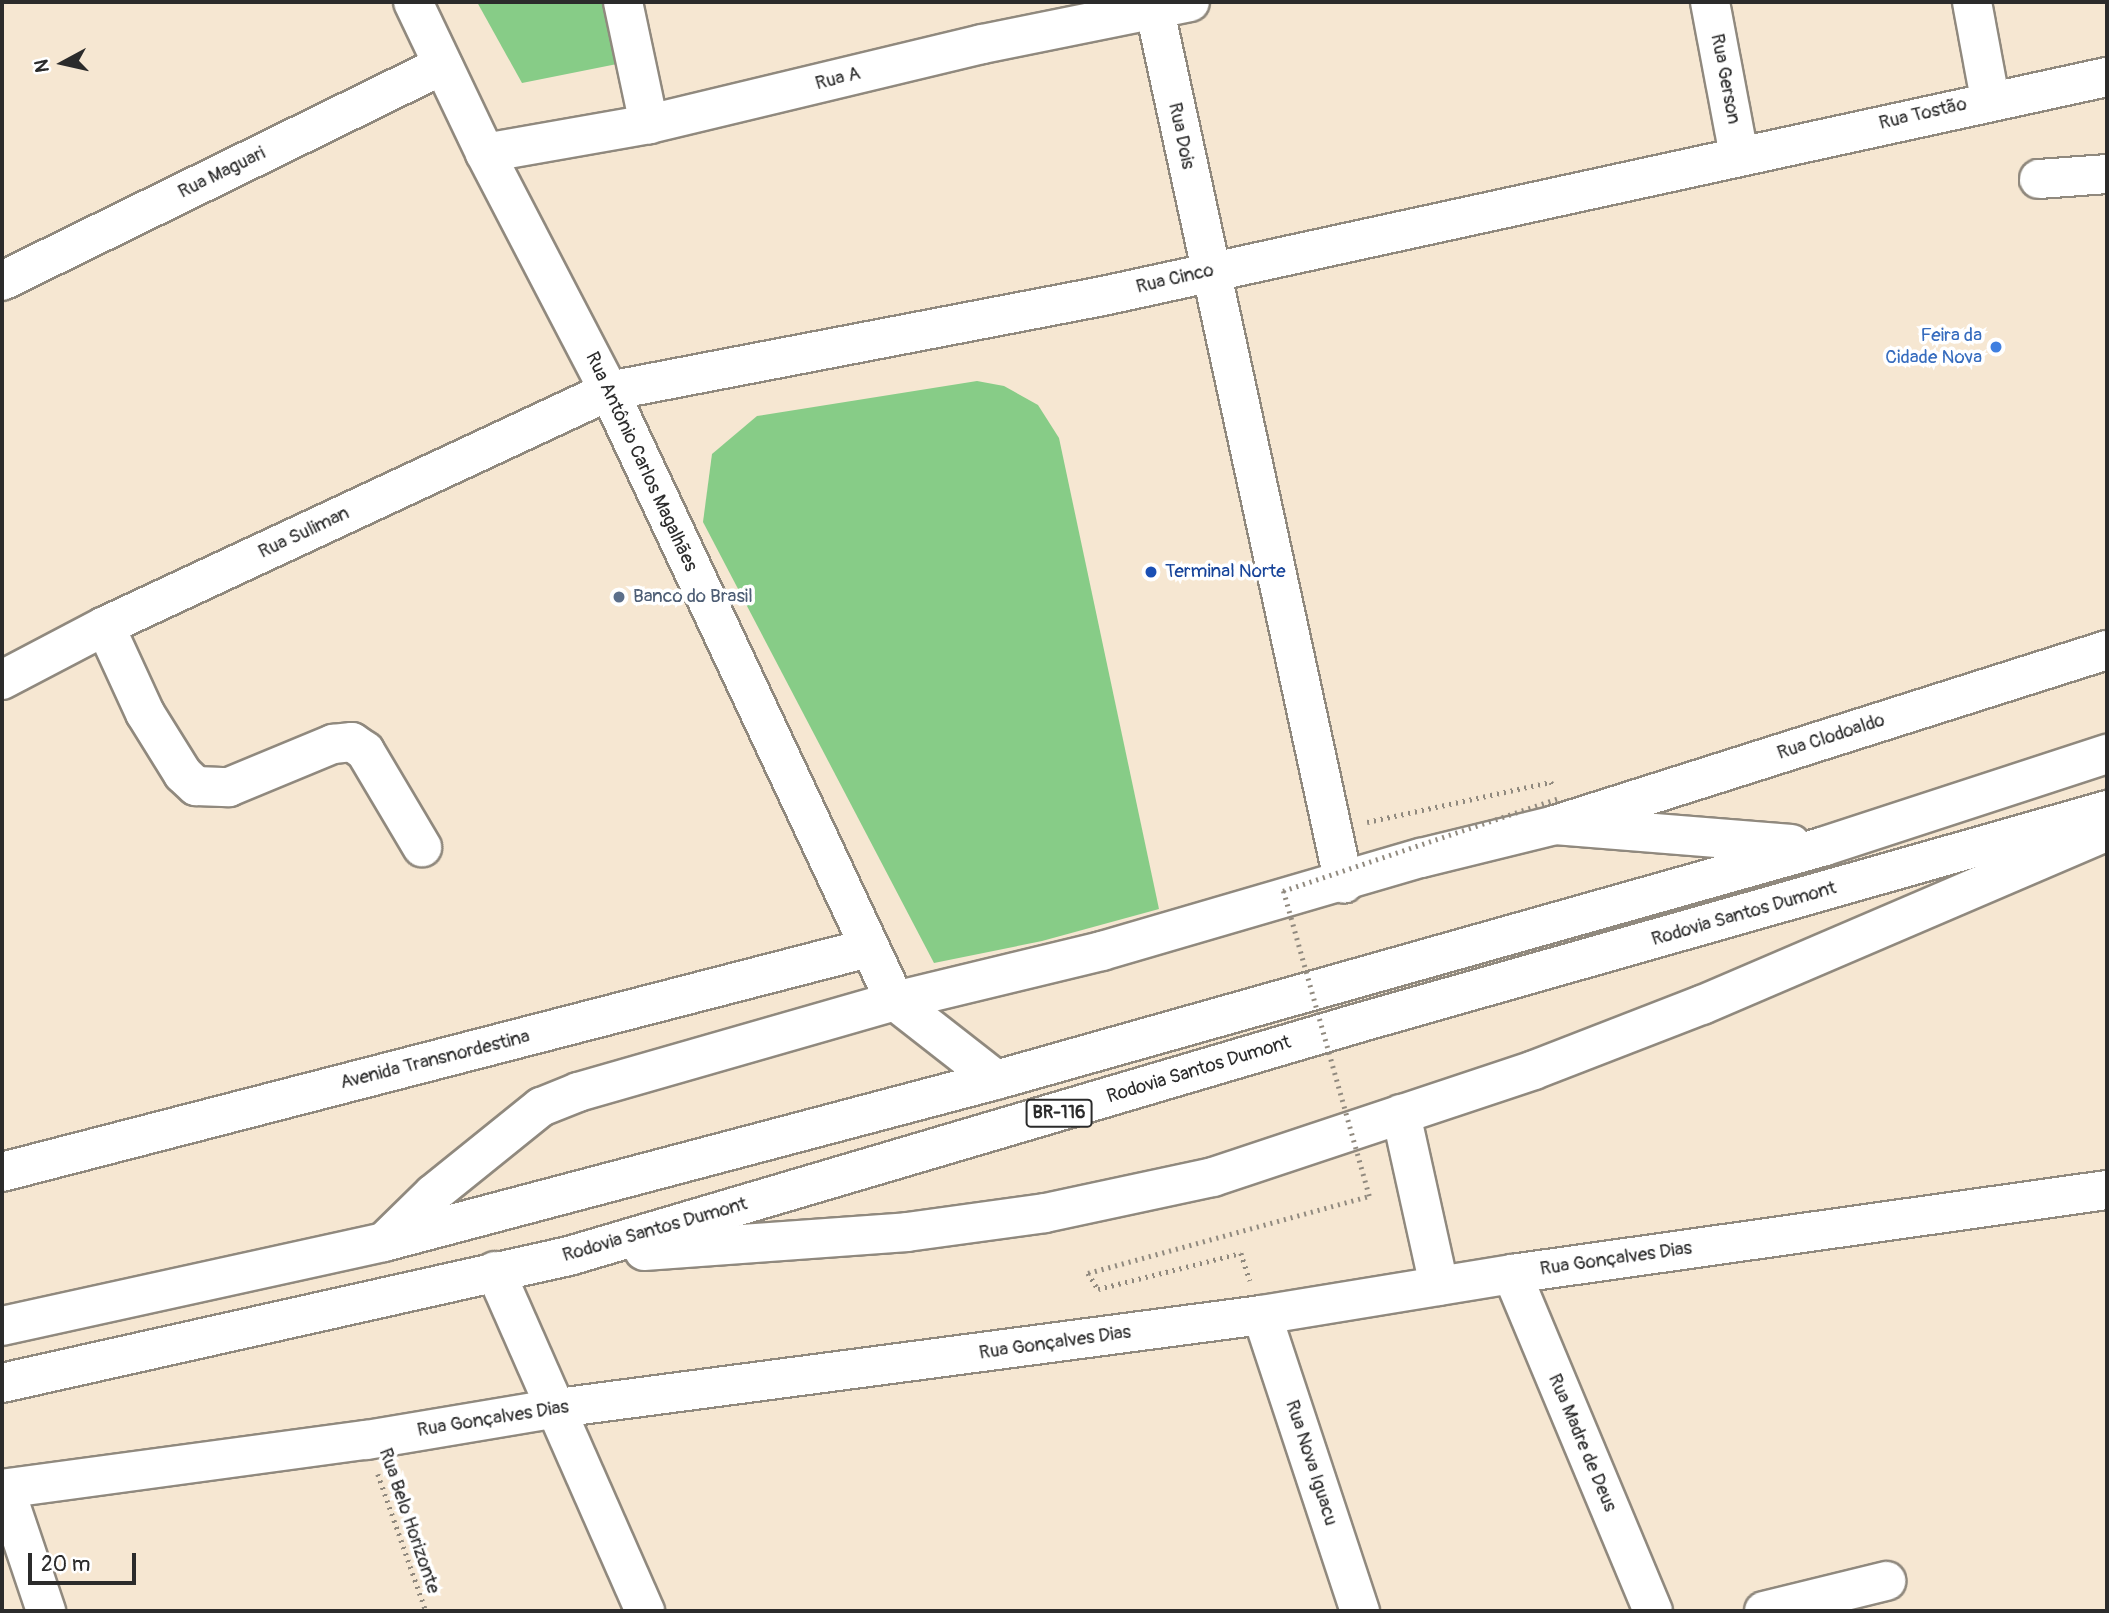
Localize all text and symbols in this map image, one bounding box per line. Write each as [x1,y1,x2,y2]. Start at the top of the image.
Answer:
north arrow [28,28,98,98]
street label: Rua Gerson [1705,32,1745,126]
text: N [29,58,55,74]
street label: Rua A [813,62,863,96]
street label: Rua Tostão [1877,93,1969,135]
street label: Rua Dois [1163,101,1199,171]
street label: Rua Maguari [175,142,269,204]
street label: Rua Cinco [1134,259,1216,299]
place label: Feira da Cidade Nova [1885,325,1982,369]
marker: Feira da Cidade Nova [1988,339,2004,355]
street label: Rua Antônio Carlos Magalhães [580,349,702,575]
street label: Rua Suliman [255,502,353,564]
place label: Terminal Norte [1165,561,1286,583]
marker: Terminal Norte [1143,564,1159,580]
place label: Banco do Brasil [633,586,753,608]
marker: Banco do Brasil [611,589,627,605]
street label: Rua Clodoaldo [1774,709,1888,765]
street label: Rodovia Santos Dumont [1649,877,1839,951]
street label: Avenida Transnordestina [338,1025,532,1095]
street label: Rodovia Santos Dumont [1104,1031,1294,1109]
road number: BR-116 [1024,1098,1094,1128]
street label: Rodovia Santos Dumont [560,1193,750,1267]
street label: Rua Gonçalves Dias [1539,1237,1693,1281]
street label: Rua Gonçalves Dias [978,1321,1132,1365]
street label: Rua Madre de Deus [1543,1371,1621,1515]
street label: Rua Gonçalves Dias [416,1396,570,1442]
street label: Rua Nova Iguacu [1280,1397,1342,1529]
street label: Rua Belo Horizonte [373,1445,445,1597]
scale bar [32,1540,140,1584]
text: 20 m [41,1551,90,1578]

